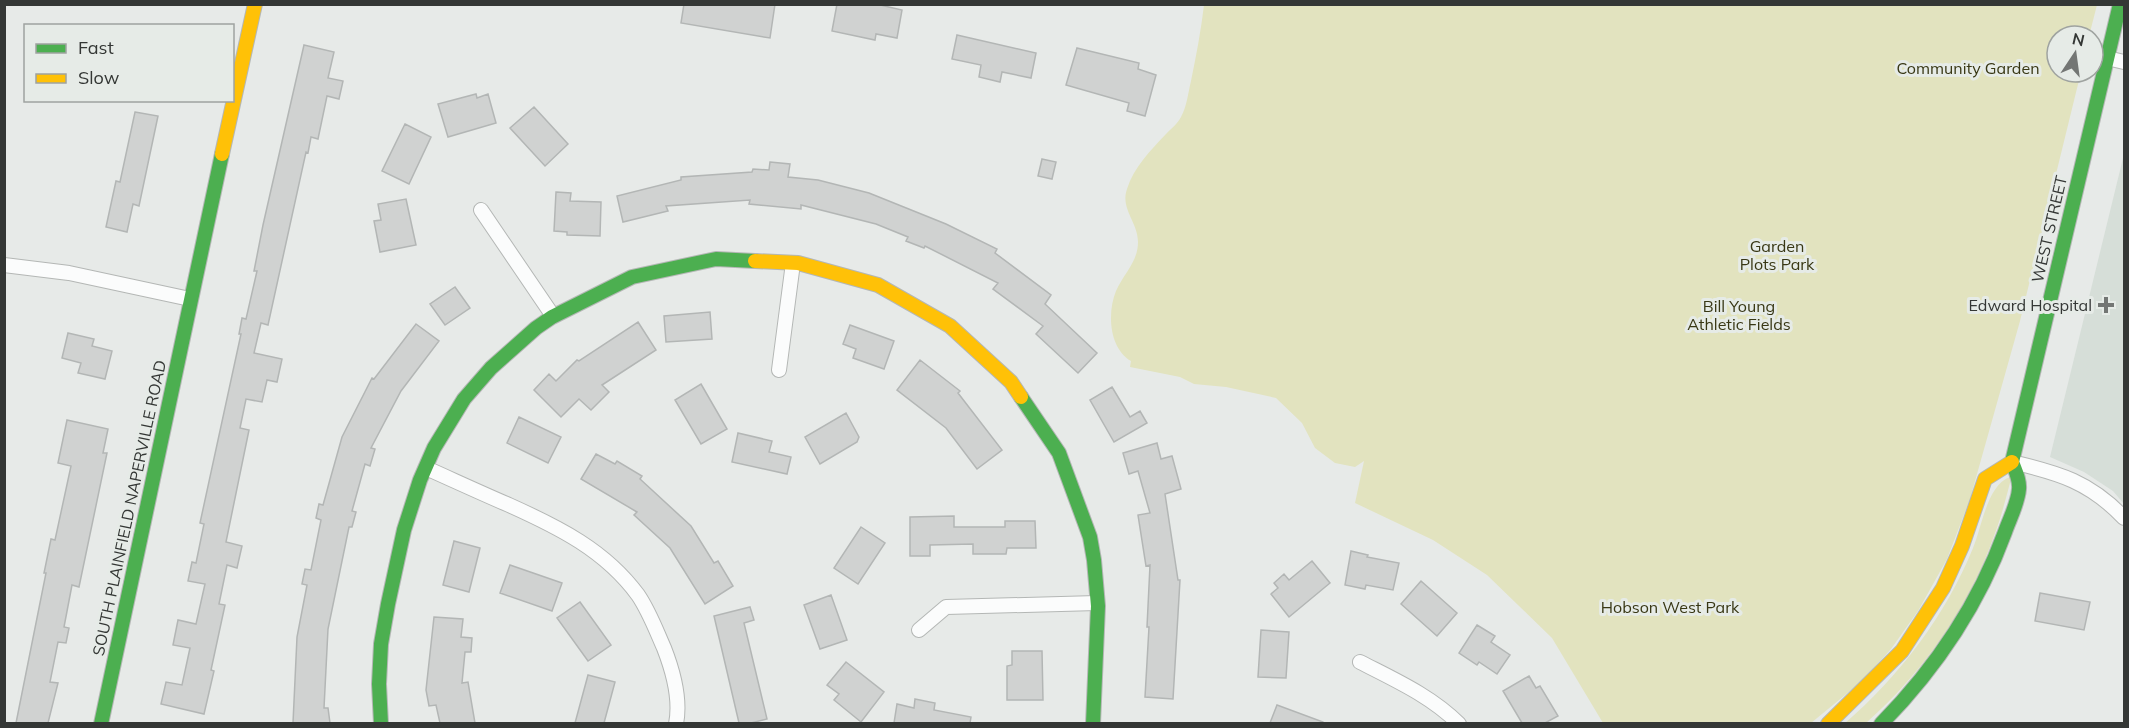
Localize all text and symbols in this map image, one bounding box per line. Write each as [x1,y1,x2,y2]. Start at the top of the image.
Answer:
legend [24,24,234,102]
north arrow [2045,24,2105,84]
text: N [2070,28,2087,50]
text: Fast [78,36,114,59]
park label: Community Garden [1896,58,2040,78]
text: Slow [78,66,120,89]
street label: WEST STREET [2027,173,2071,285]
park label: Garden Plots Park [1740,236,1815,274]
place label: Edward Hospital [1968,295,2092,315]
park label: Bill Young Athletic Fields [1687,296,1791,334]
marker: Edward Hospital [2097,296,2115,314]
street label: SOUTH PLAINFIELD NAPERVILLE ROAD [88,358,170,658]
park label: Hobson West Park [1601,597,1740,617]

